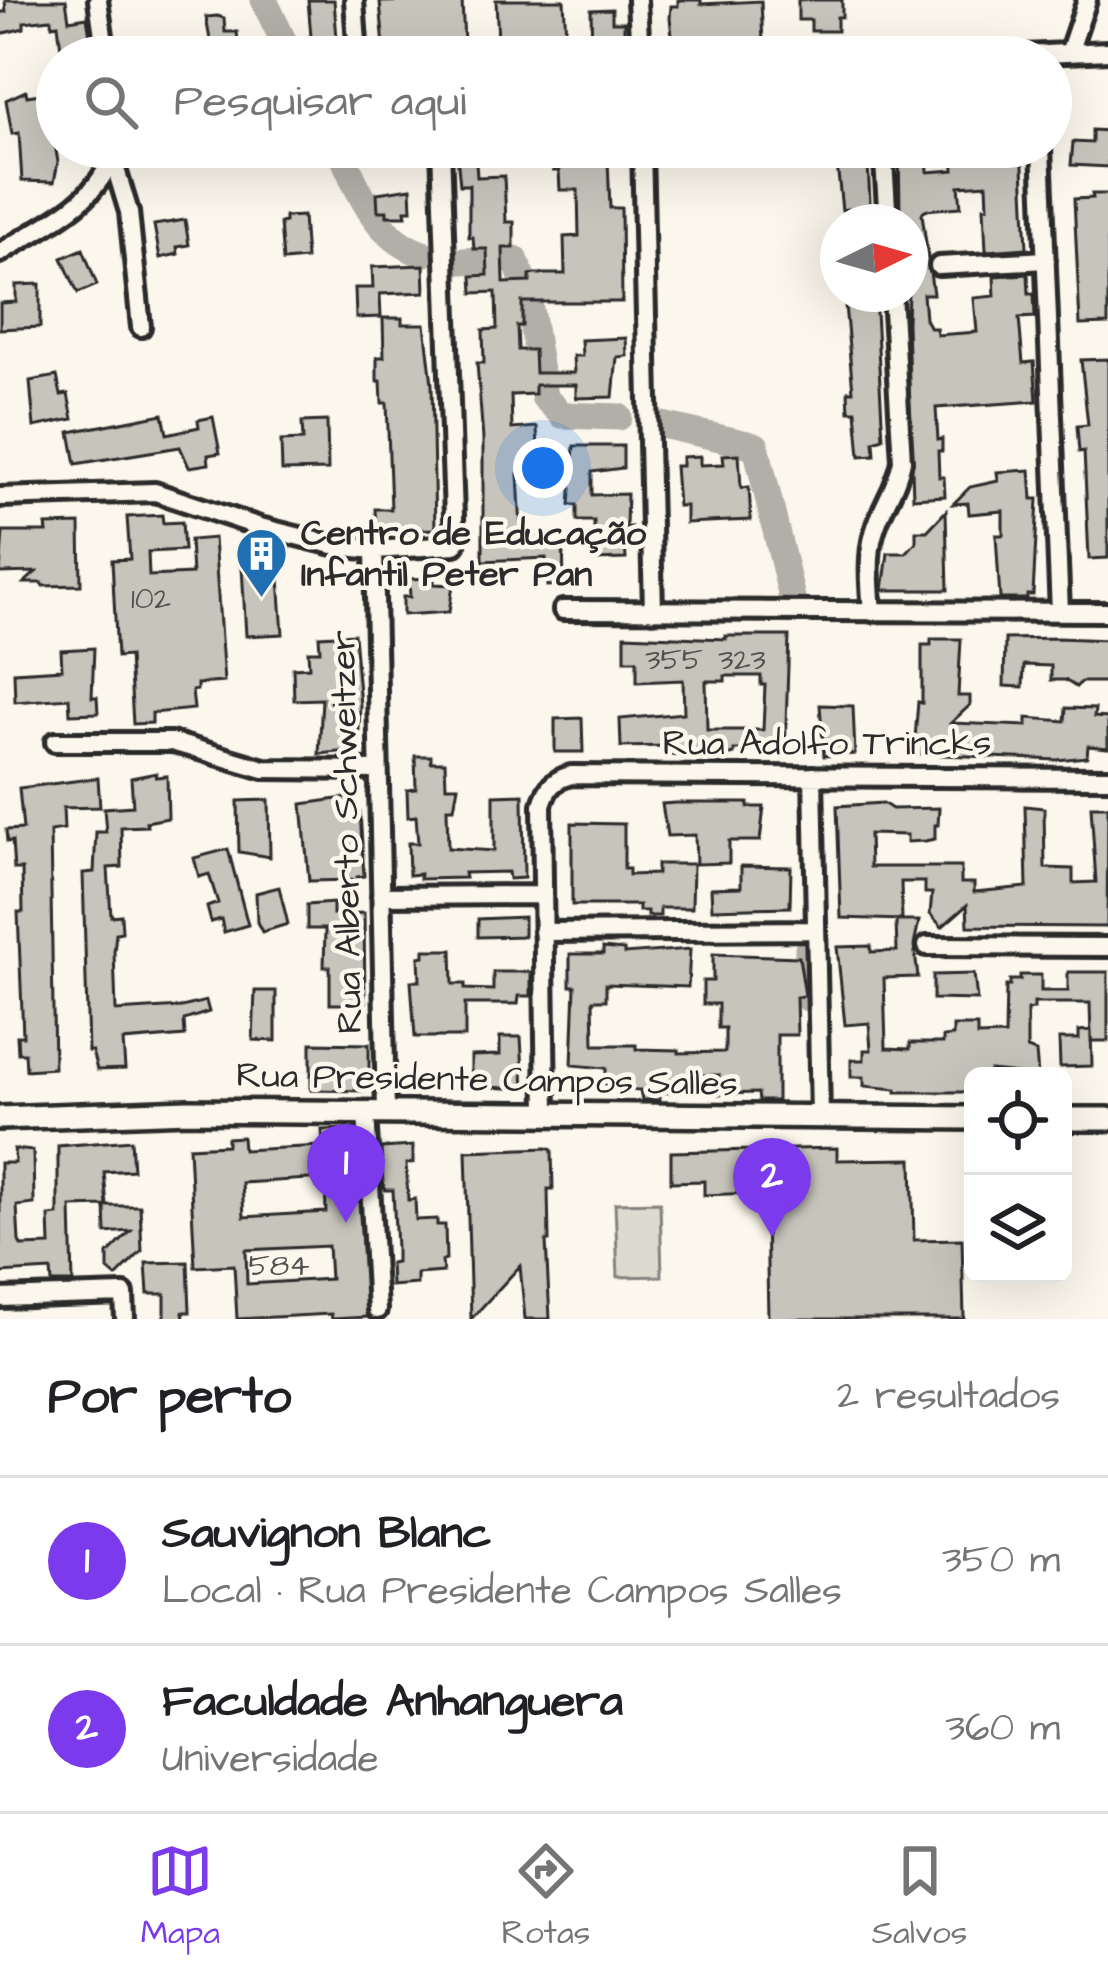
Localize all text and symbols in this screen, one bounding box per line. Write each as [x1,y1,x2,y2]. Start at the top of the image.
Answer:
search box [36,36,1072,168]
icon: search [78,69,144,135]
text: Pesquisar aqui [174,71,466,133]
north arrow [820,204,928,312]
your location [513,438,573,498]
place label: Centro de Educação Infantil Peter Pan [301,508,647,600]
building icon: Centro de Educação Infantil Peter Pan [234,526,290,600]
house number: 102 [131,578,171,620]
street label: Rua Alberto Schweitzer [318,630,376,1034]
house number: 355 [645,639,703,681]
house number: 323 [718,639,766,681]
street label: Rua Adolfo Trincks [663,718,991,769]
street label: Rua Presidente Campos Salles [236,1050,738,1110]
map controls [964,1067,1072,1283]
button: locate [964,1067,1072,1175]
pin: 1 [307,1124,385,1223]
pin: 2 [733,1138,811,1237]
button: layers [964,1175,1072,1283]
house number: 584 [248,1245,310,1287]
text: Por perto [48,1362,291,1433]
text: 2 resultados [837,1370,1060,1424]
text: Sauvignon Blanc [162,1503,491,1565]
text: 1 [85,1534,90,1588]
text: 350 m [942,1534,1060,1588]
text: Local · Rua Presidente Campos Salles [162,1565,842,1619]
text: Faculdade Anhanguera [162,1671,623,1733]
text: 2 [76,1702,98,1756]
text: 360 m [945,1702,1060,1756]
text: Universidade [162,1733,379,1787]
tab: Mapa [141,1838,220,1956]
tab: Rotas [502,1838,590,1956]
tab: Salvos [872,1838,967,1956]

